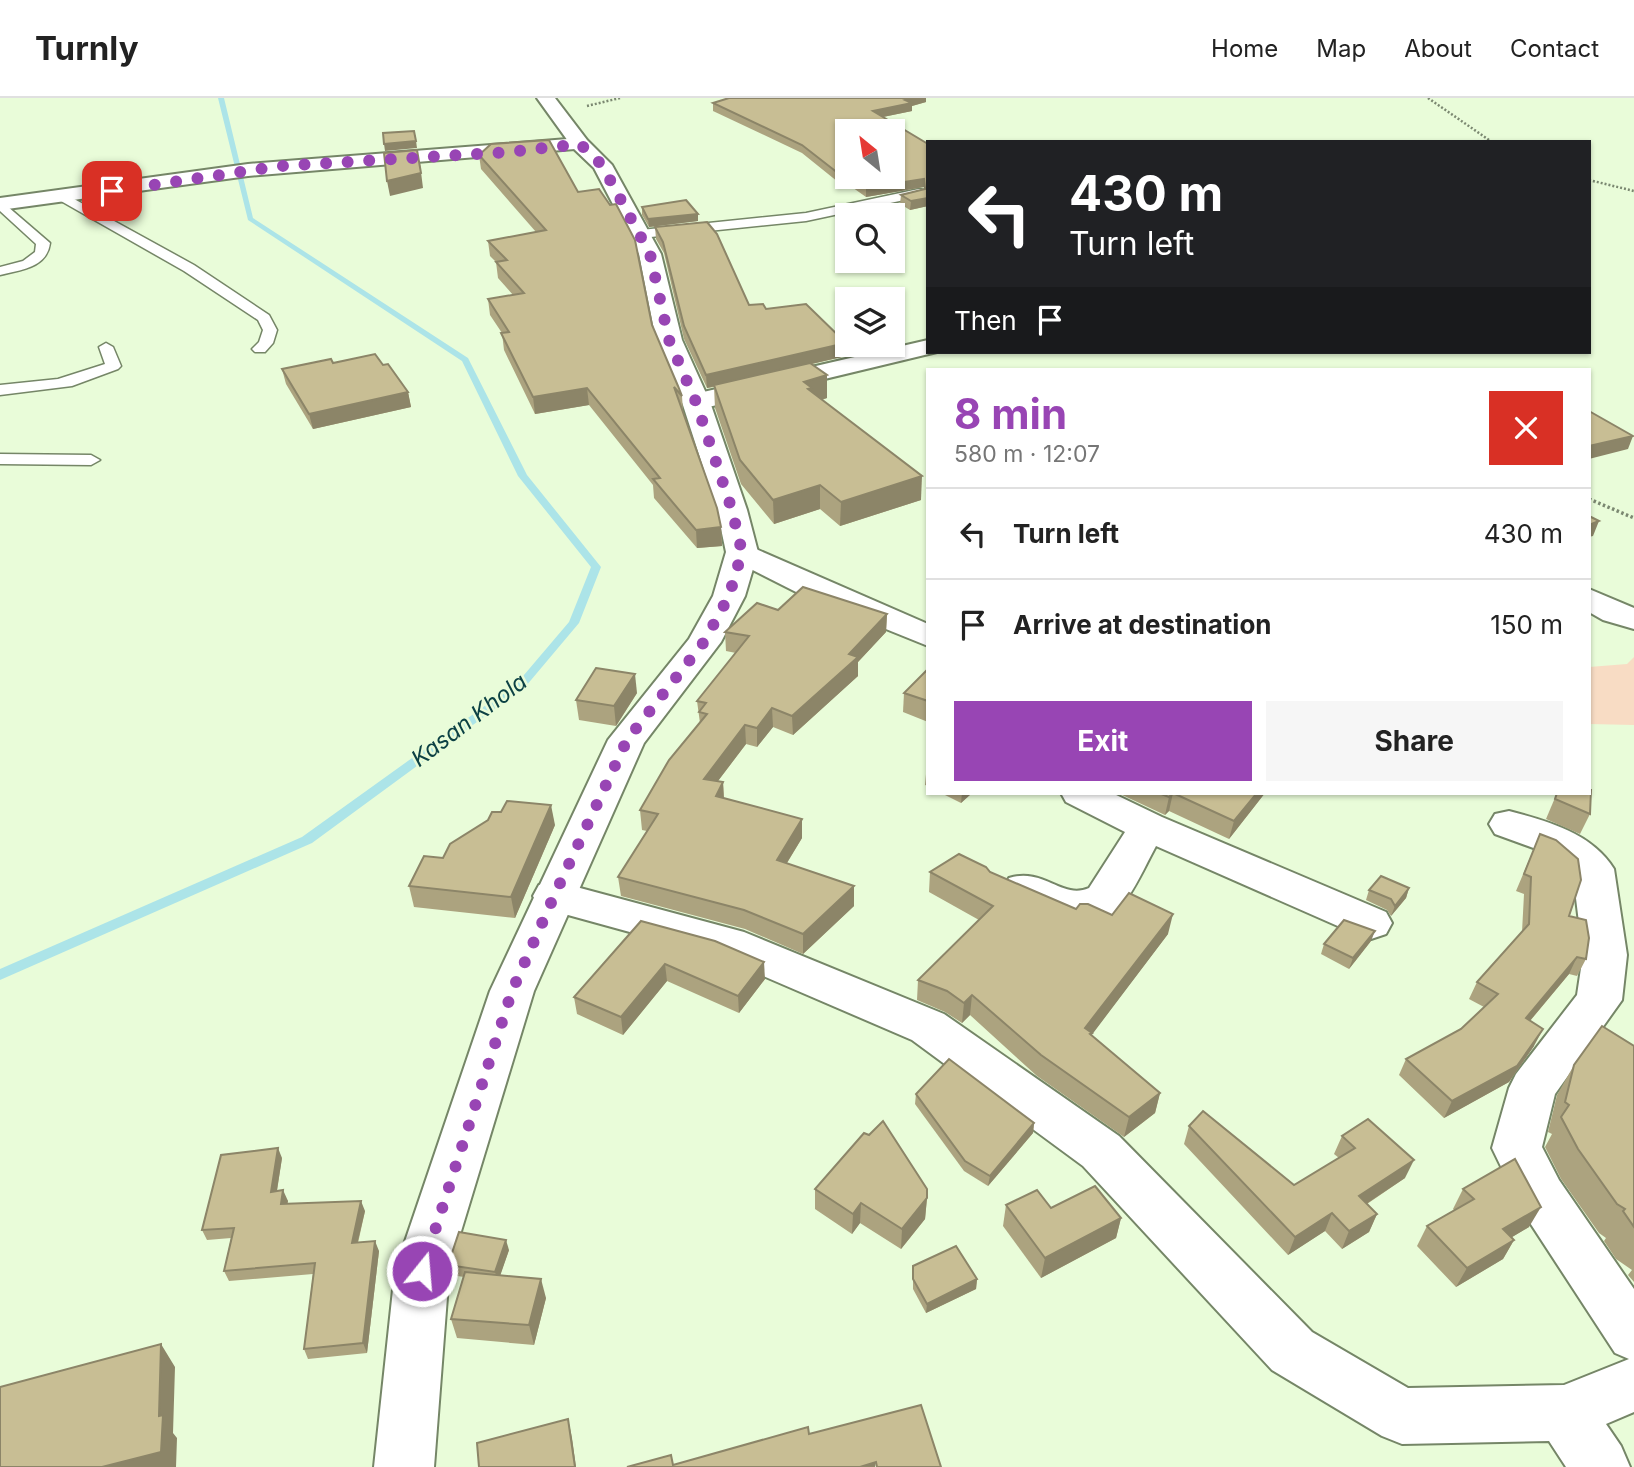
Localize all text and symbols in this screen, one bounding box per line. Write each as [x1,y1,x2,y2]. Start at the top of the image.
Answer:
text: Turnly [35,28,139,68]
text: Home [1211,34,1278,63]
text: Map [1316,34,1366,63]
text: About [1404,34,1472,63]
text: Contact [1510,34,1599,63]
north arrow [835,119,905,189]
map controls [835,119,905,357]
pin [82,161,142,221]
text: 430 m [1069,164,1223,223]
icon: left [954,168,1045,259]
icon: arrive [93,172,131,210]
button: search [835,203,905,273]
text: Turn left [1069,224,1194,263]
button: layers [835,287,905,357]
icon: arrive [1031,301,1069,339]
text: Then [954,305,1017,336]
text: 8 min [954,388,1067,439]
button: close [1489,391,1563,465]
text: 580 m · 12:07 [954,440,1100,468]
icon: left [954,515,992,553]
text: Turn left [1013,518,1119,549]
text: 430 m [1484,518,1563,549]
icon: arrive [954,606,992,644]
text: Arrive at destination [1013,609,1272,640]
text: 150 m [1490,609,1563,640]
water label: Kasan Khola [406,667,532,773]
button: Exit [954,701,1252,781]
button: Share [1266,701,1563,781]
position arrow [385,1234,459,1308]

